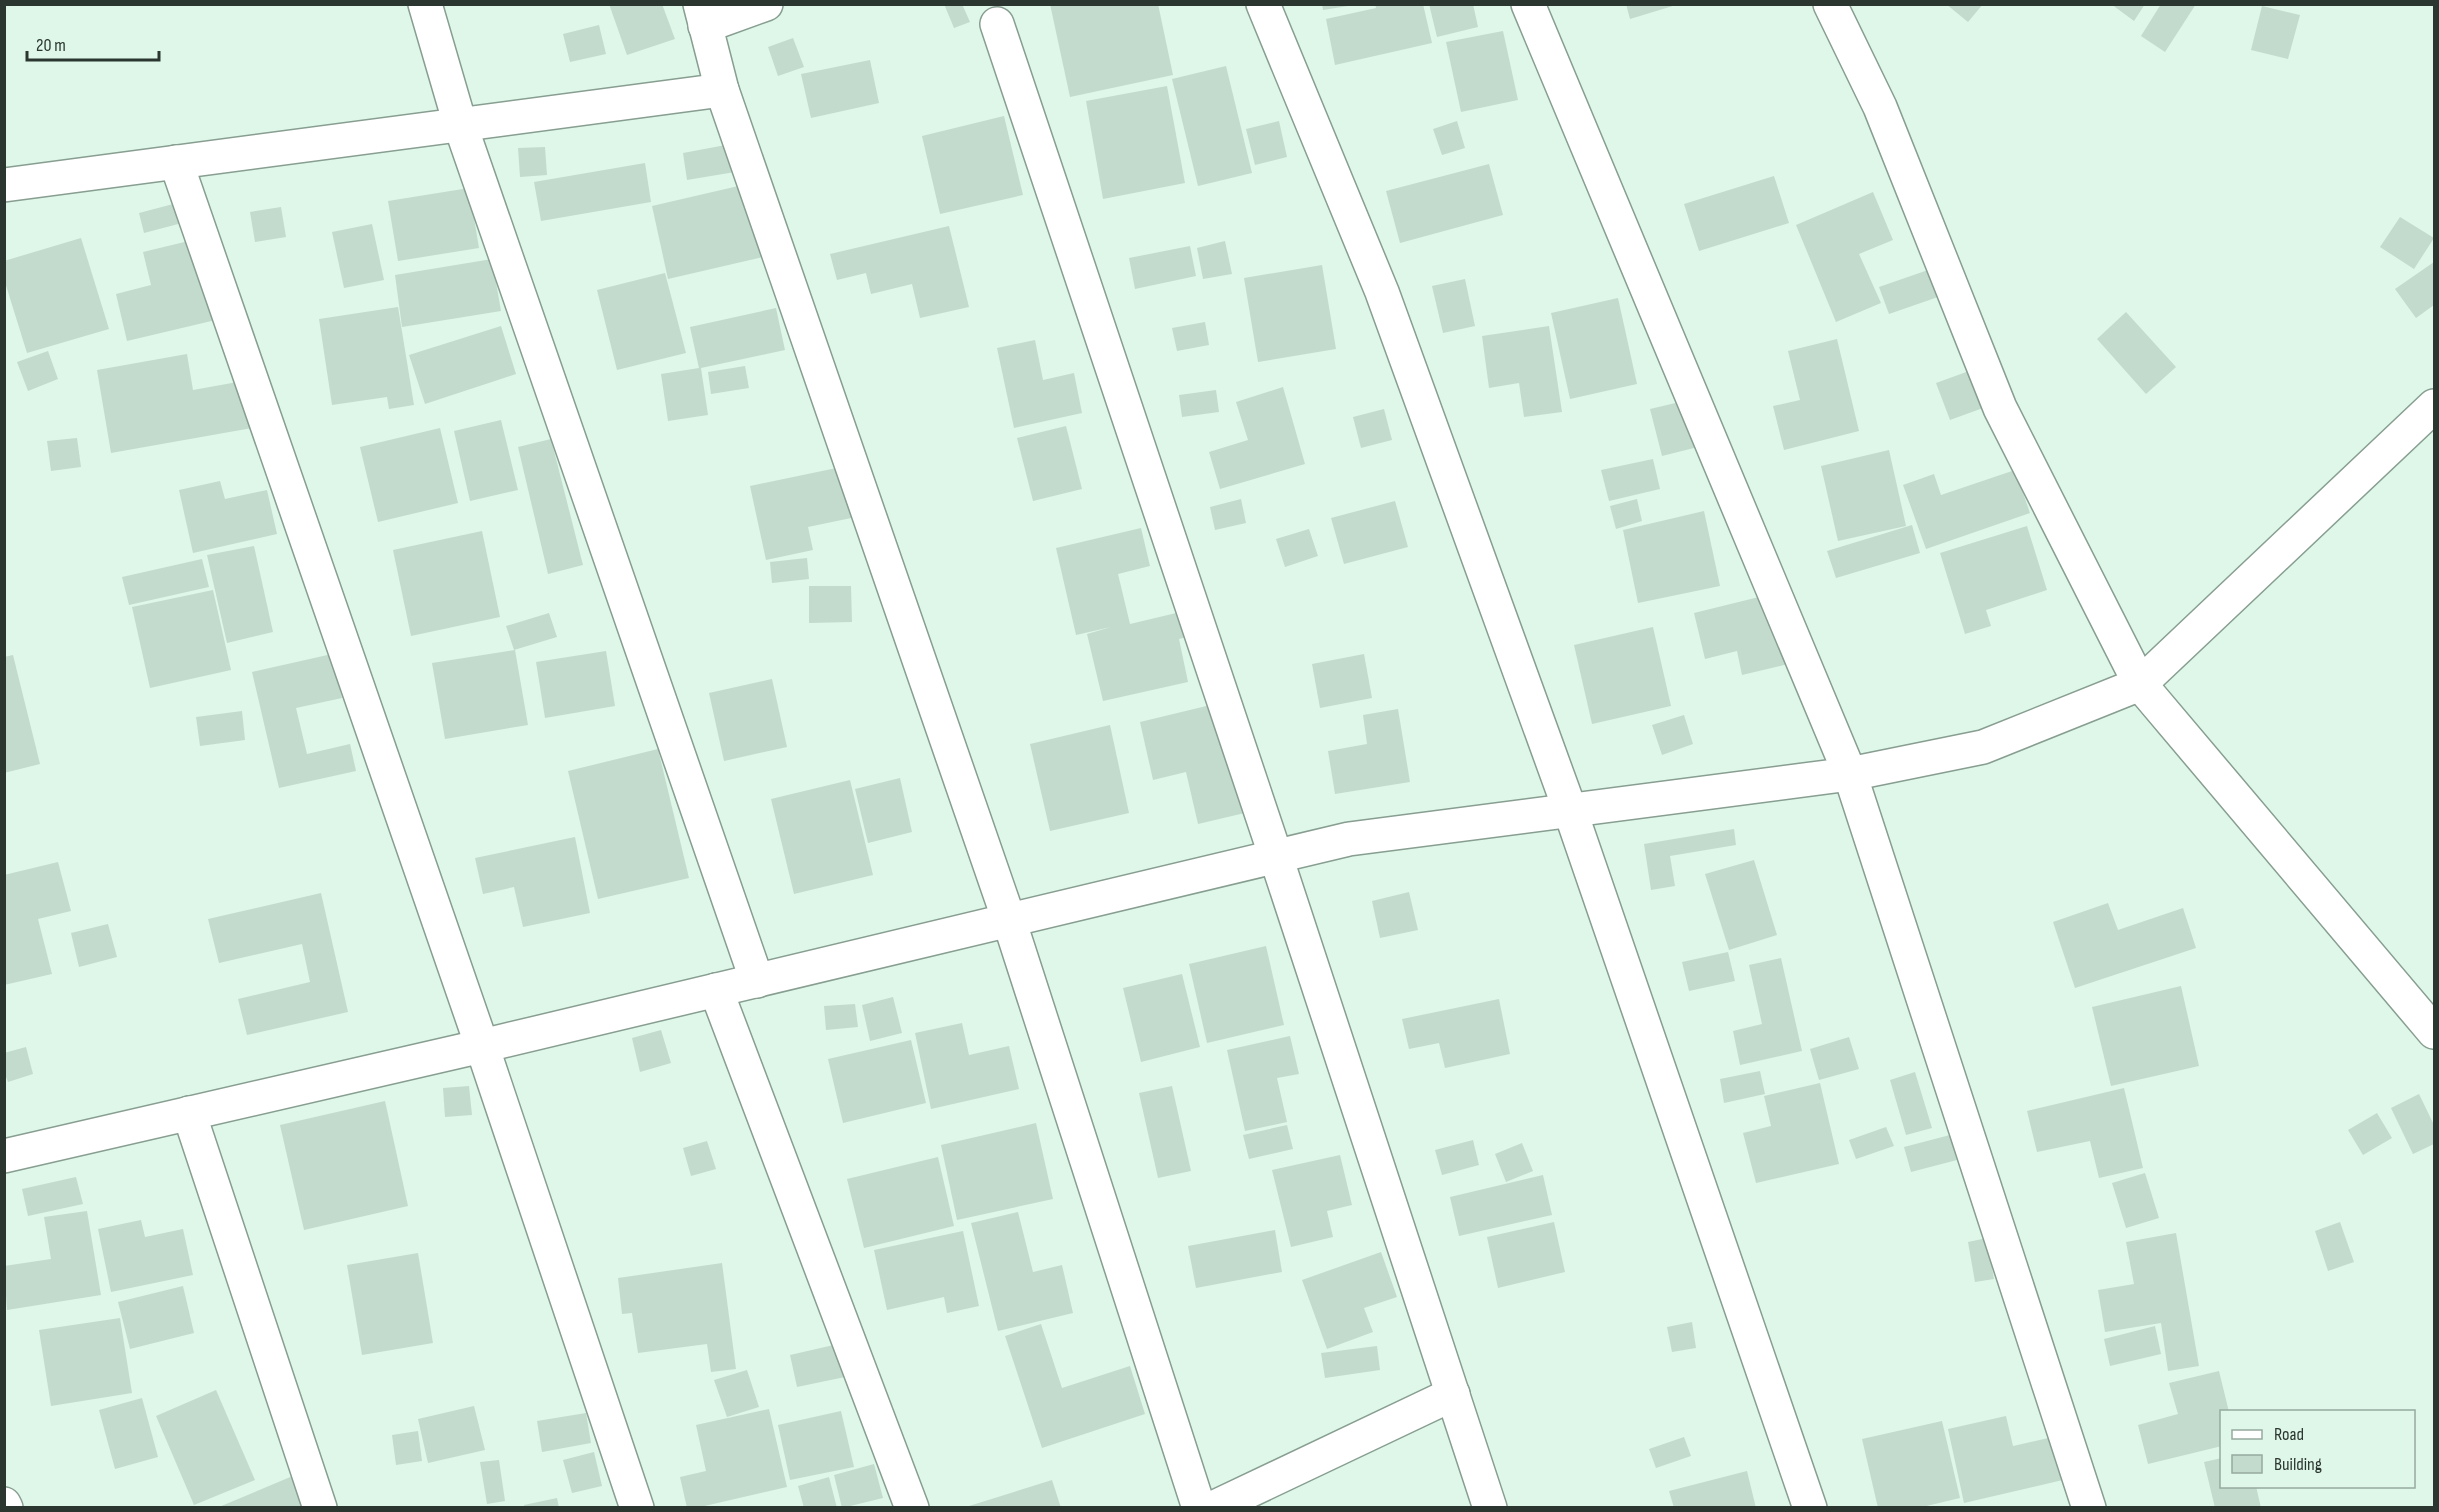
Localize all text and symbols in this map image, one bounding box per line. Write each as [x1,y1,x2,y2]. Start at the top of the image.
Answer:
scale bar [27,24,159,62]
text: 20 m [36,35,66,56]
legend [2220,1410,2415,1488]
text: Road [2274,1424,2304,1445]
text: Building [2274,1454,2322,1475]

